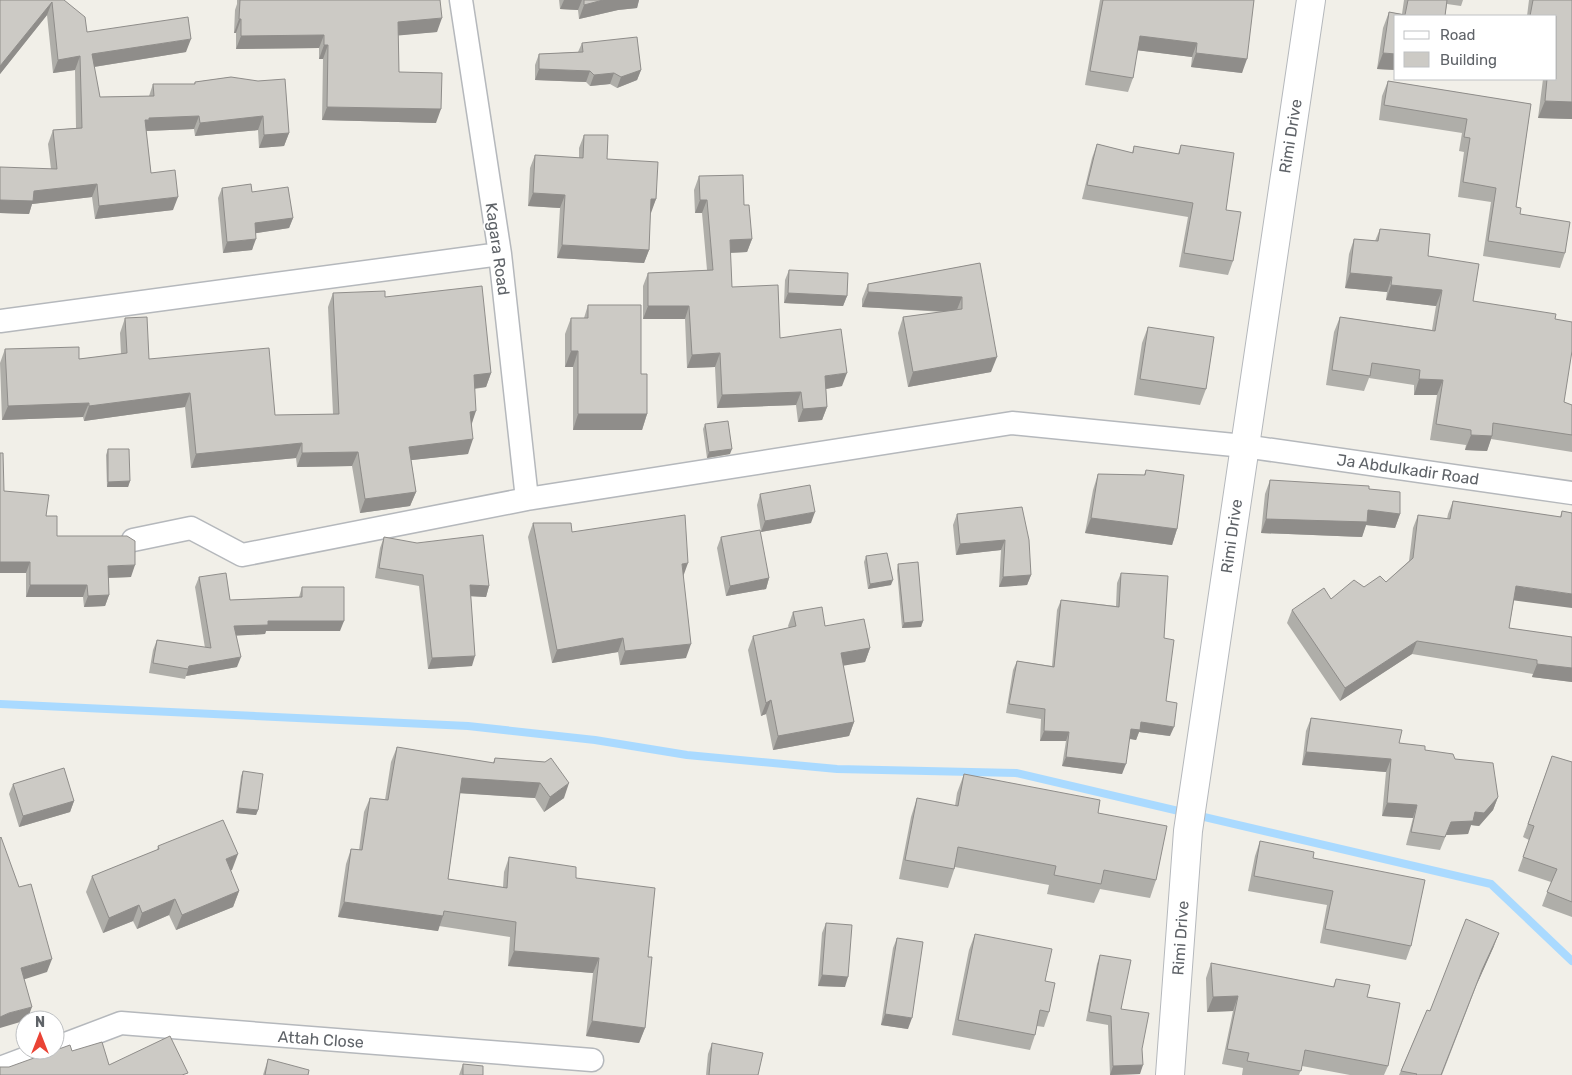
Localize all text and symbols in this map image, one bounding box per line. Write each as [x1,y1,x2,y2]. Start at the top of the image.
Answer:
legend [1394,15,1557,80]
text: Road [1440,26,1476,44]
text: Building [1440,51,1497,69]
street label: Rimi Drive [1275,98,1306,175]
street label: Kagara Road [482,202,513,297]
street label: Ja Abdulkadir Road [1336,450,1480,489]
street label: Rimi Drive [1217,498,1246,574]
street label: Rimi Drive [1168,900,1193,976]
north arrow [15,1010,65,1060]
text: N [35,1014,45,1031]
street label: Attah Close [277,1027,365,1052]

